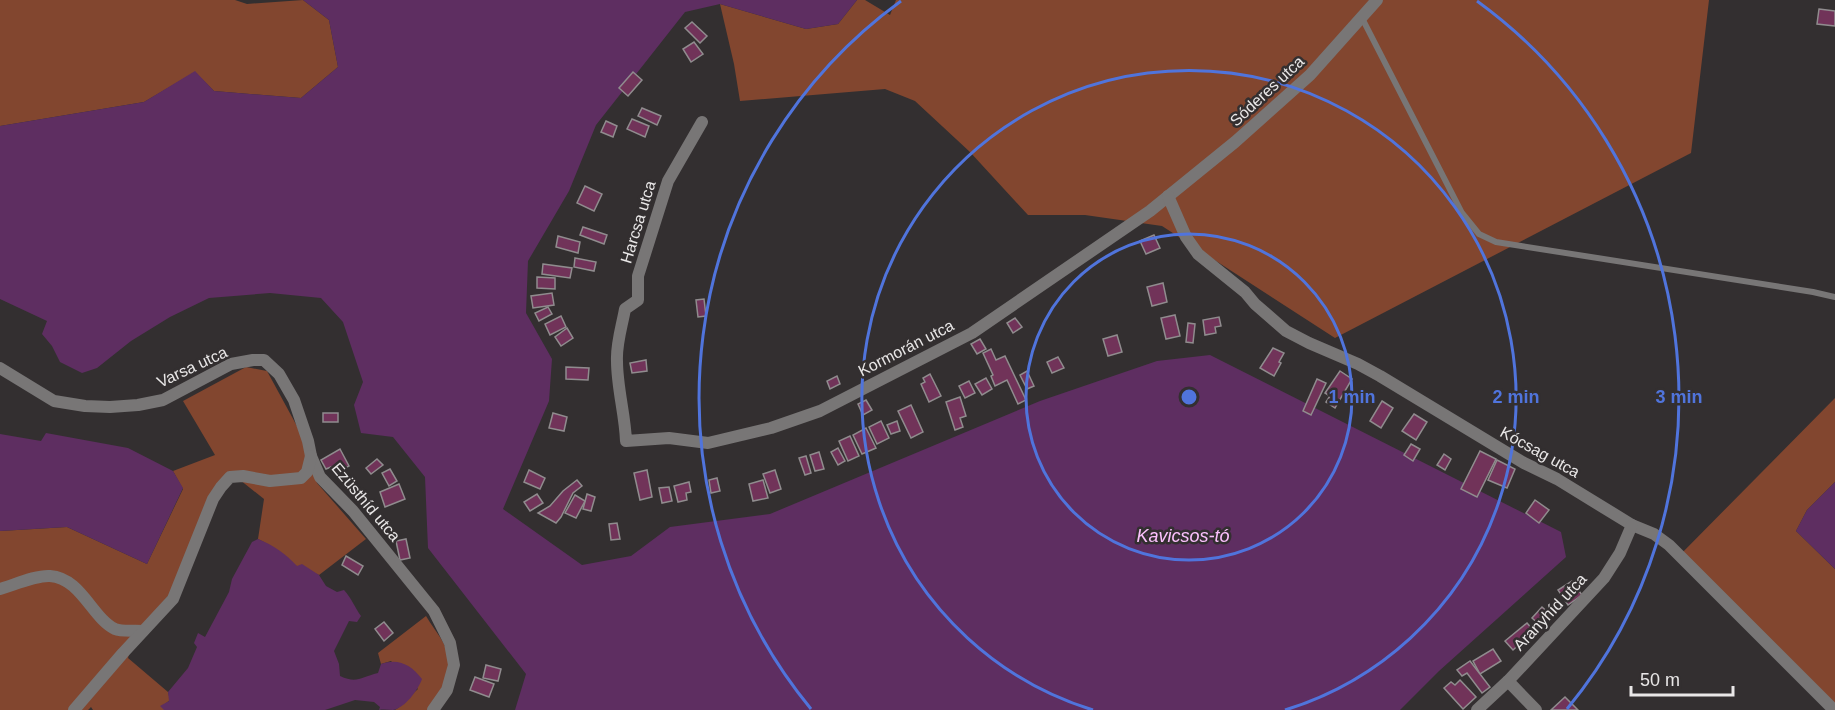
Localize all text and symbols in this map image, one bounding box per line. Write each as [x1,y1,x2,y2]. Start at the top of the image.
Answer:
street label: Sóderes utca [1227,53,1307,129]
street label: Harcsa utca [617,179,659,265]
street label: Kormorán utca [855,317,957,379]
street label: Varsa utca [154,343,230,391]
centre of rings [1179,387,1199,407]
text: 1 min [1328,387,1376,407]
text: 2 min [1492,387,1540,407]
text: 3 min [1655,387,1703,407]
street label: Kócsag utca [1497,423,1583,481]
street label: Ezüsthíd utca [328,459,404,545]
water label: Kavicsos-tó [1136,526,1230,546]
street label: Aranyhíd utca [1510,570,1590,654]
scale bar [1631,659,1733,697]
text: 50 m [1640,670,1680,690]

